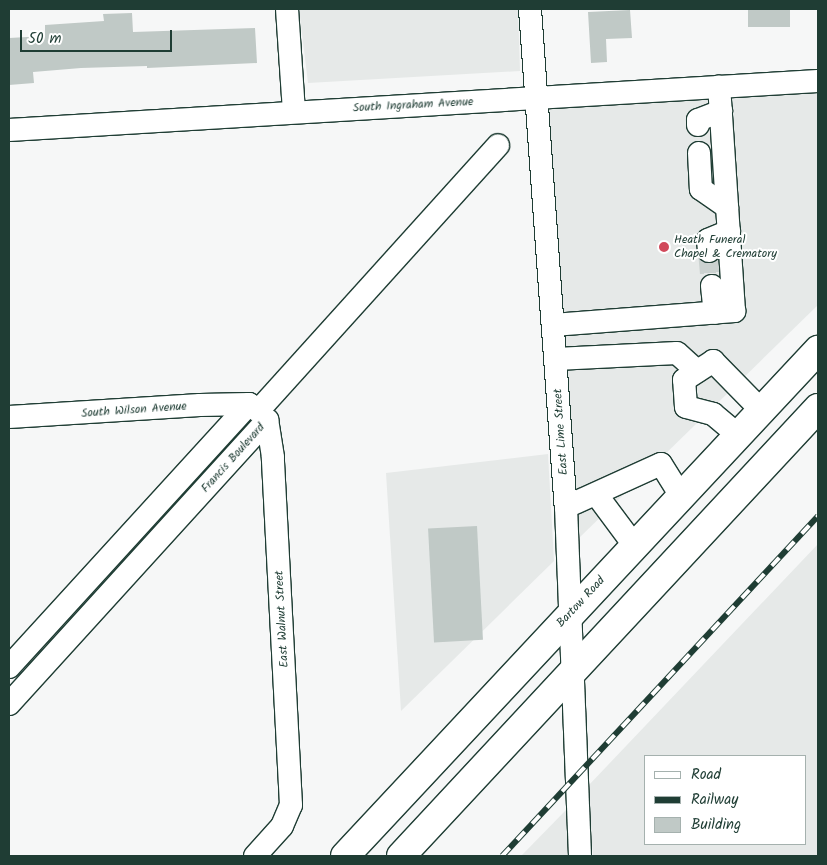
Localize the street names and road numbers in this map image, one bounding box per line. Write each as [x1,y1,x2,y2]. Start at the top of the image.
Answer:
street label: South Ingraham Avenue [352,95,474,115]
street label: East Lime Street [551,388,571,476]
street label: South Wilson Avenue [81,399,187,421]
street label: Francis Boulevard [198,420,268,496]
street label: East Walnut Street [272,570,292,668]
street label: Bartow Road [554,574,608,630]

